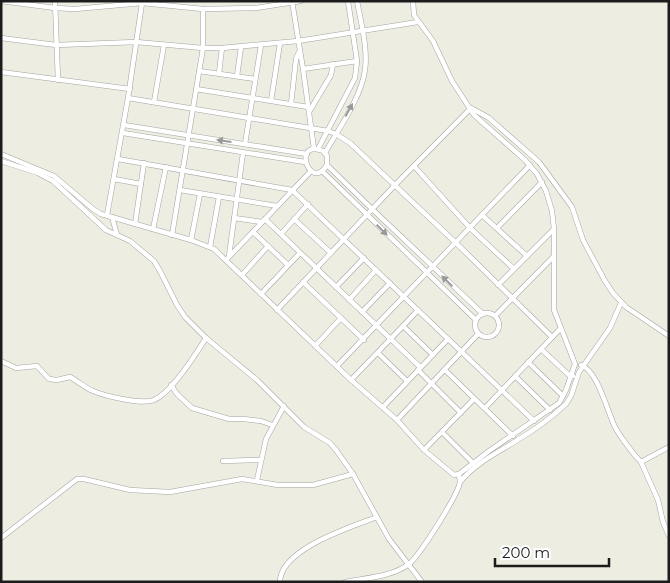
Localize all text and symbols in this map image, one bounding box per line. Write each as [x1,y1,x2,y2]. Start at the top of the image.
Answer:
one-way arrow [345,103,353,118]
one-way arrow [216,137,232,145]
one-way arrow [375,224,387,236]
one-way arrow [442,275,454,287]
scale bar [495,536,609,568]
text: 200 m [502,543,550,562]

